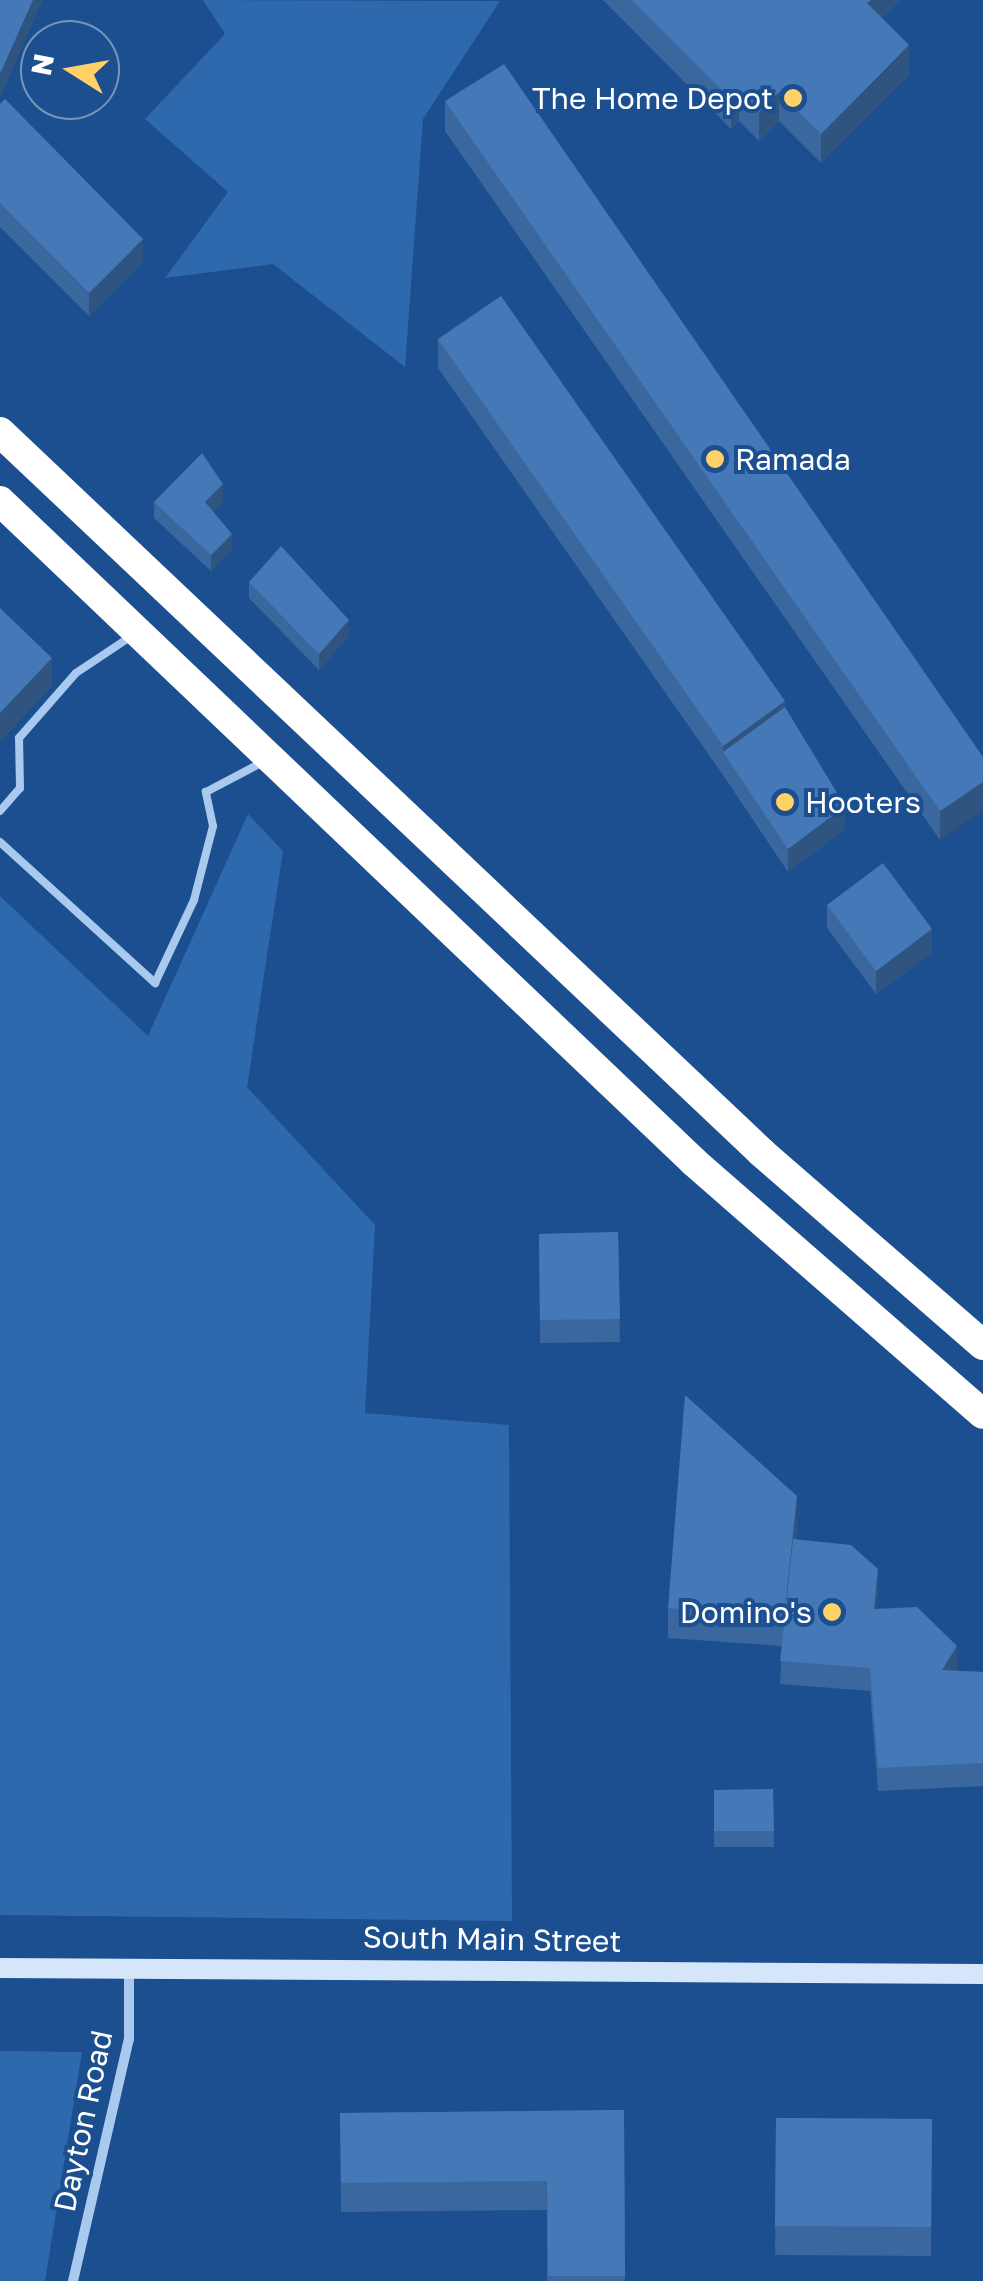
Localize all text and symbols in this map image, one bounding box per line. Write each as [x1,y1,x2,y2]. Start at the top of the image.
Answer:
north arrow [20,20,120,120]
text: N [24,51,60,78]
place label: The Home Depot [532,80,773,116]
marker: The Home Depot [782,87,804,109]
place label: Ramada [735,441,851,477]
marker: Ramada [704,448,726,470]
place label: Hooters [805,784,921,820]
marker: Hooters [774,791,796,813]
place label: Domino's [680,1594,812,1630]
marker: Domino's [821,1601,843,1623]
street label: South Main Street [362,1919,622,1959]
street label: Dayton Road [46,2027,120,2215]

